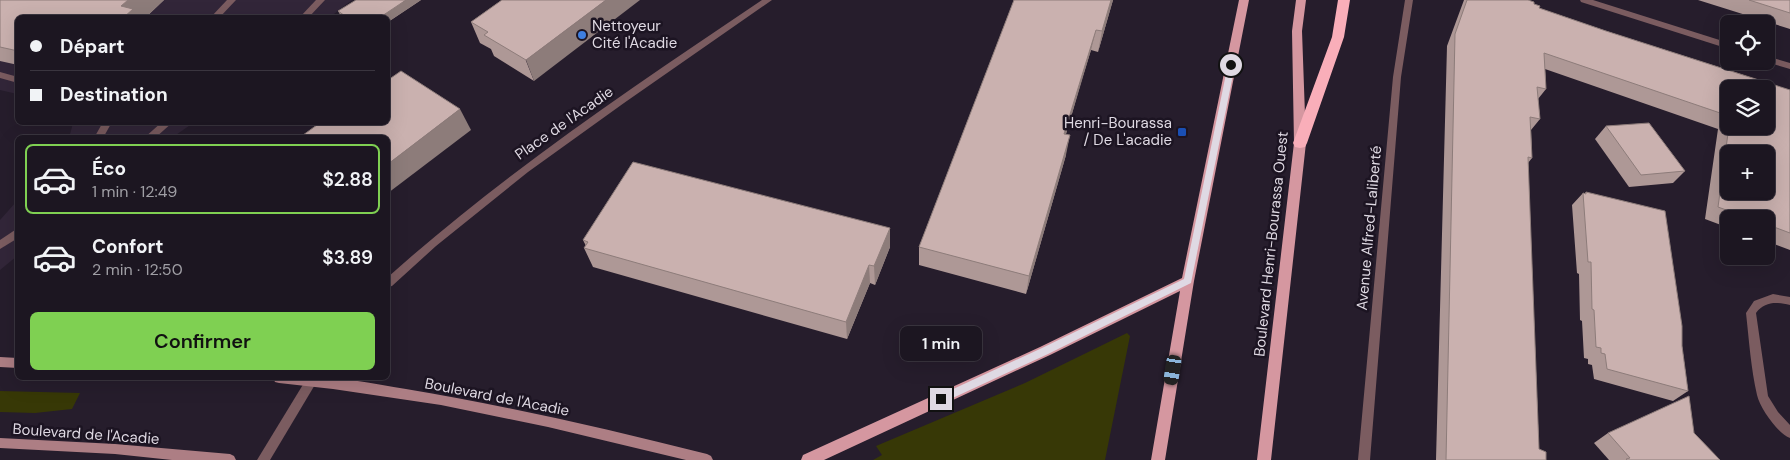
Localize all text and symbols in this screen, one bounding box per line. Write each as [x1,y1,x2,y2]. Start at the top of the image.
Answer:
map controls [1720,15,1775,265]
button: locate [1720,15,1775,70]
place label: Nettoyeur Cité l'Acadie [592,16,677,53]
marker: Nettoyeur Cité l'Acadie [576,29,588,41]
text: Départ [60,34,124,59]
route start [1220,54,1242,76]
button: layers [1720,80,1775,135]
text: Destination [60,82,168,107]
street label: Place de l'Acadie [511,82,617,164]
place label: Henri-Bourassa / De L'acadie [1064,113,1172,150]
marker: Henri-Bourassa / De L'acadie [1176,126,1188,138]
street label: Boulevard Henri-Bourassa Ouest [1249,130,1293,358]
street label: Avenue Alfred-Laliberté [1352,145,1386,311]
button: + [1720,145,1775,200]
text: Éco [92,156,126,181]
icon: car [32,157,77,202]
text: $2.88 [322,167,373,192]
text: 1 min · 12:49 [92,181,177,202]
button: − [1720,210,1775,265]
text: Confort [92,234,164,259]
icon: car [32,235,77,280]
text: $3.89 [322,245,373,270]
text: 2 min · 12:50 [92,259,183,280]
button: Confirmer [30,312,375,370]
callout: 1 min [900,326,982,362]
text: 1 min [922,333,960,354]
car [1163,354,1182,386]
street label: Boulevard de l'Acadie [423,373,571,421]
route end [930,388,952,410]
street label: Boulevard de l'Acadie [12,419,160,449]

